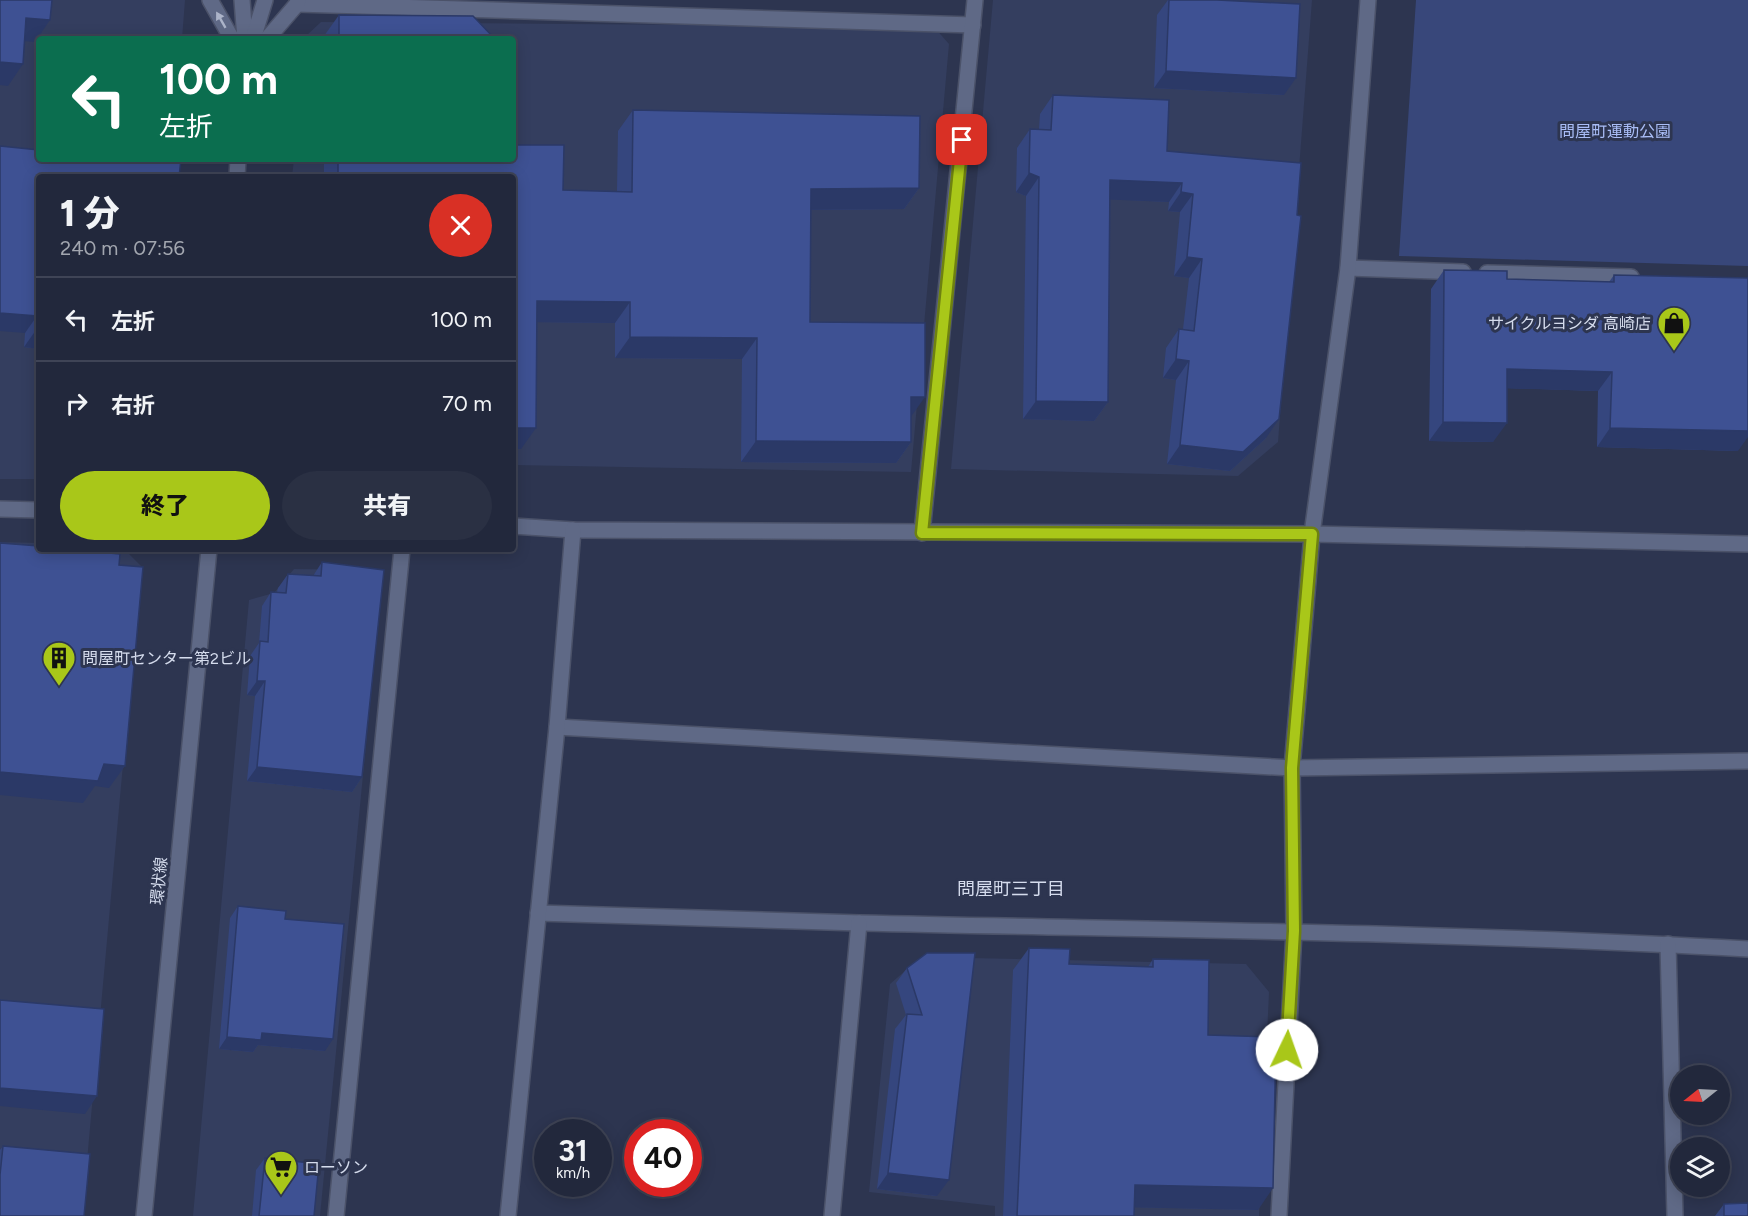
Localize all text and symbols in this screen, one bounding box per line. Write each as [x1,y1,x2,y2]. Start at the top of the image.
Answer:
one-way arrow [215,12,226,28]
text: 100 m [159,54,278,105]
icon: left [60,60,138,138]
text: 左折 [159,110,213,143]
pin [936,114,987,165]
park label: 問屋町運動公園 [1559,122,1671,141]
icon: arrive [945,123,978,156]
text: 1 分 [60,192,120,235]
button: close [429,194,492,257]
text: 240 m · 07:56 [60,236,185,260]
icon: left [60,303,93,336]
shop icon: サイクルヨシダ 高崎店 [1656,305,1692,352]
text: 100 m [431,306,492,333]
text: 左折 [111,308,155,335]
place label: サイクルヨシダ 高崎店 [1488,314,1651,333]
icon: right [60,387,93,420]
text: 70 m [442,390,492,417]
text: 右折 [111,392,155,419]
button: 終了 [60,471,270,540]
button: 共有 [282,471,492,540]
building icon: 問屋町センター第2ビル [41,640,77,687]
place label: 問屋町センター第2ビル [82,649,251,668]
street label: 環状線 [147,856,171,906]
district label: 問屋町三丁目 [957,878,1065,900]
position arrow [1255,1018,1319,1082]
north arrow [1670,1065,1730,1125]
map controls [1670,1065,1730,1197]
speed limit sign: 40 [624,1119,702,1197]
text: 31 [558,1132,588,1169]
button: layers [1670,1137,1730,1197]
supermarket icon: ローソン [263,1149,299,1196]
place label: ローソン [304,1158,368,1177]
text: km/h [556,1164,590,1182]

